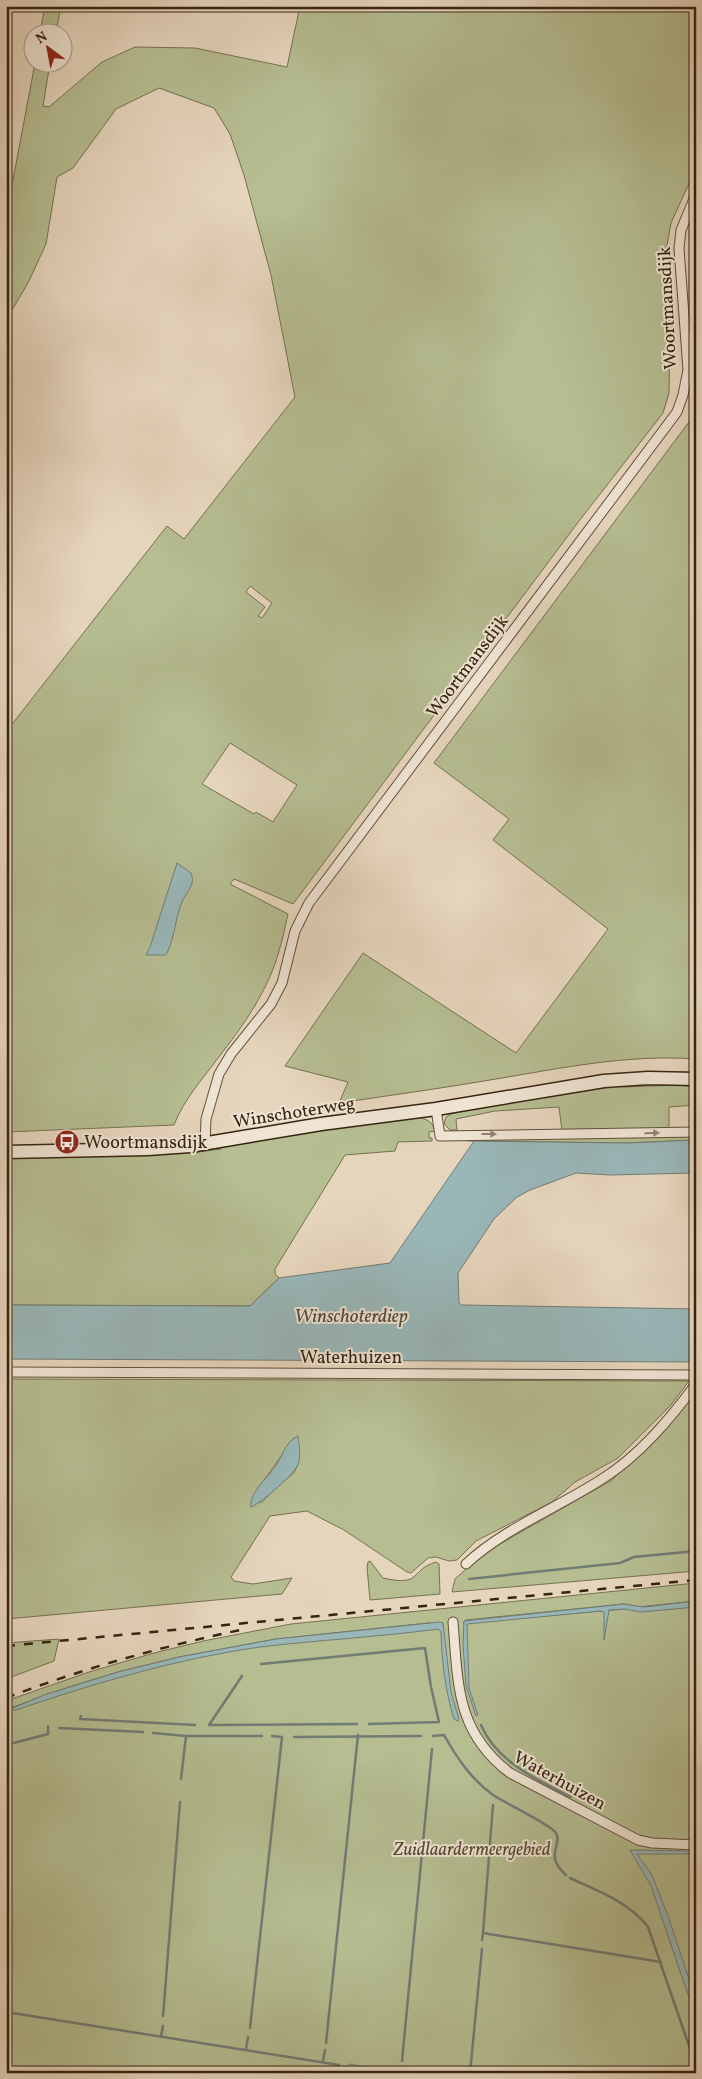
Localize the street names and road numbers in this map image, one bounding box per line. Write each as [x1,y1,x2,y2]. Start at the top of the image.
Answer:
street label: Woortmansdijk [653,246,684,370]
street label: Woortmansdijk [421,610,515,724]
street label: Winschoterweg [232,1092,357,1135]
street label: Waterhuizen [300,1346,402,1371]
street label: Waterhuizen [508,1746,610,1817]

